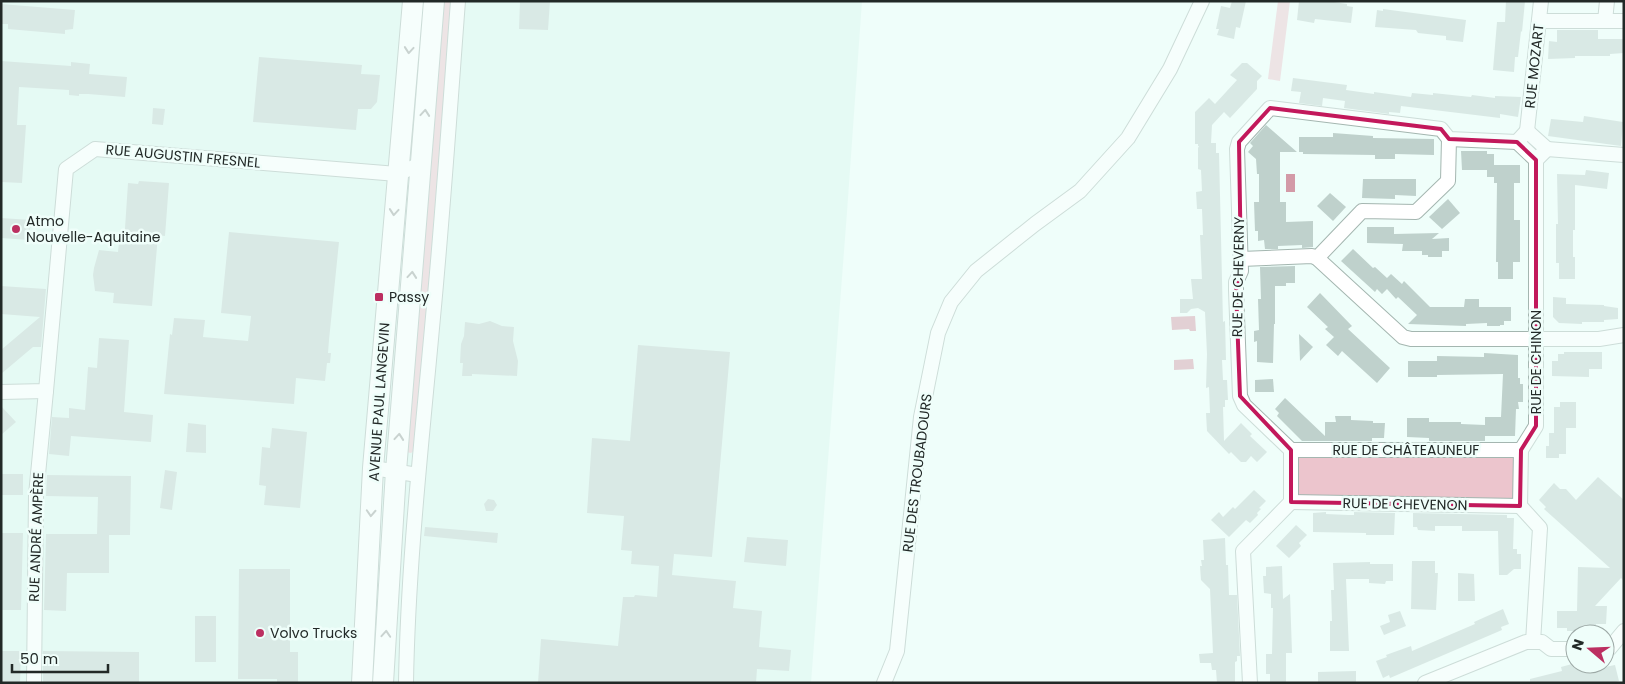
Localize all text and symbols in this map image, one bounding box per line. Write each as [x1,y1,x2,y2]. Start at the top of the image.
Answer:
street label: RUE MOZART [1520,22,1548,109]
one-way arrow [403,46,414,54]
one-way arrow [419,109,430,117]
street label: RUE AUGUSTIN FRESNEL [105,139,261,173]
one-way arrow [389,208,400,216]
place label: Atmo Nouvelle-Aquitaine [26,211,161,247]
street label: RUE DE CHEVERNY [1227,217,1249,337]
marker: Atmo Nouvelle-Aquitaine [10,223,22,235]
one-way arrow [406,271,417,279]
place label: Passy [389,287,429,307]
marker: Passy [373,291,385,303]
street label: RUE DE CHINON [1526,310,1546,414]
street label: AVENUE PAUL LANGEVIN [363,322,395,482]
street label: RUE DES TROUBADOURS [897,393,937,553]
one-way arrow [393,433,404,441]
street label: RUE DE CHÂTEAUNEUF [1333,440,1479,460]
street label: RUE ANDRÉ AMPÈRE [24,472,48,602]
street label: RUE DE CHEVENON [1342,493,1468,515]
one-way arrow [365,509,376,517]
place label: Volvo Trucks [270,623,357,643]
north arrow [1565,624,1615,674]
marker: Volvo Trucks [254,627,266,639]
one-way arrow [381,630,392,638]
text: N [1567,637,1589,653]
scale bar [12,642,109,674]
text: 50 m [20,648,58,669]

